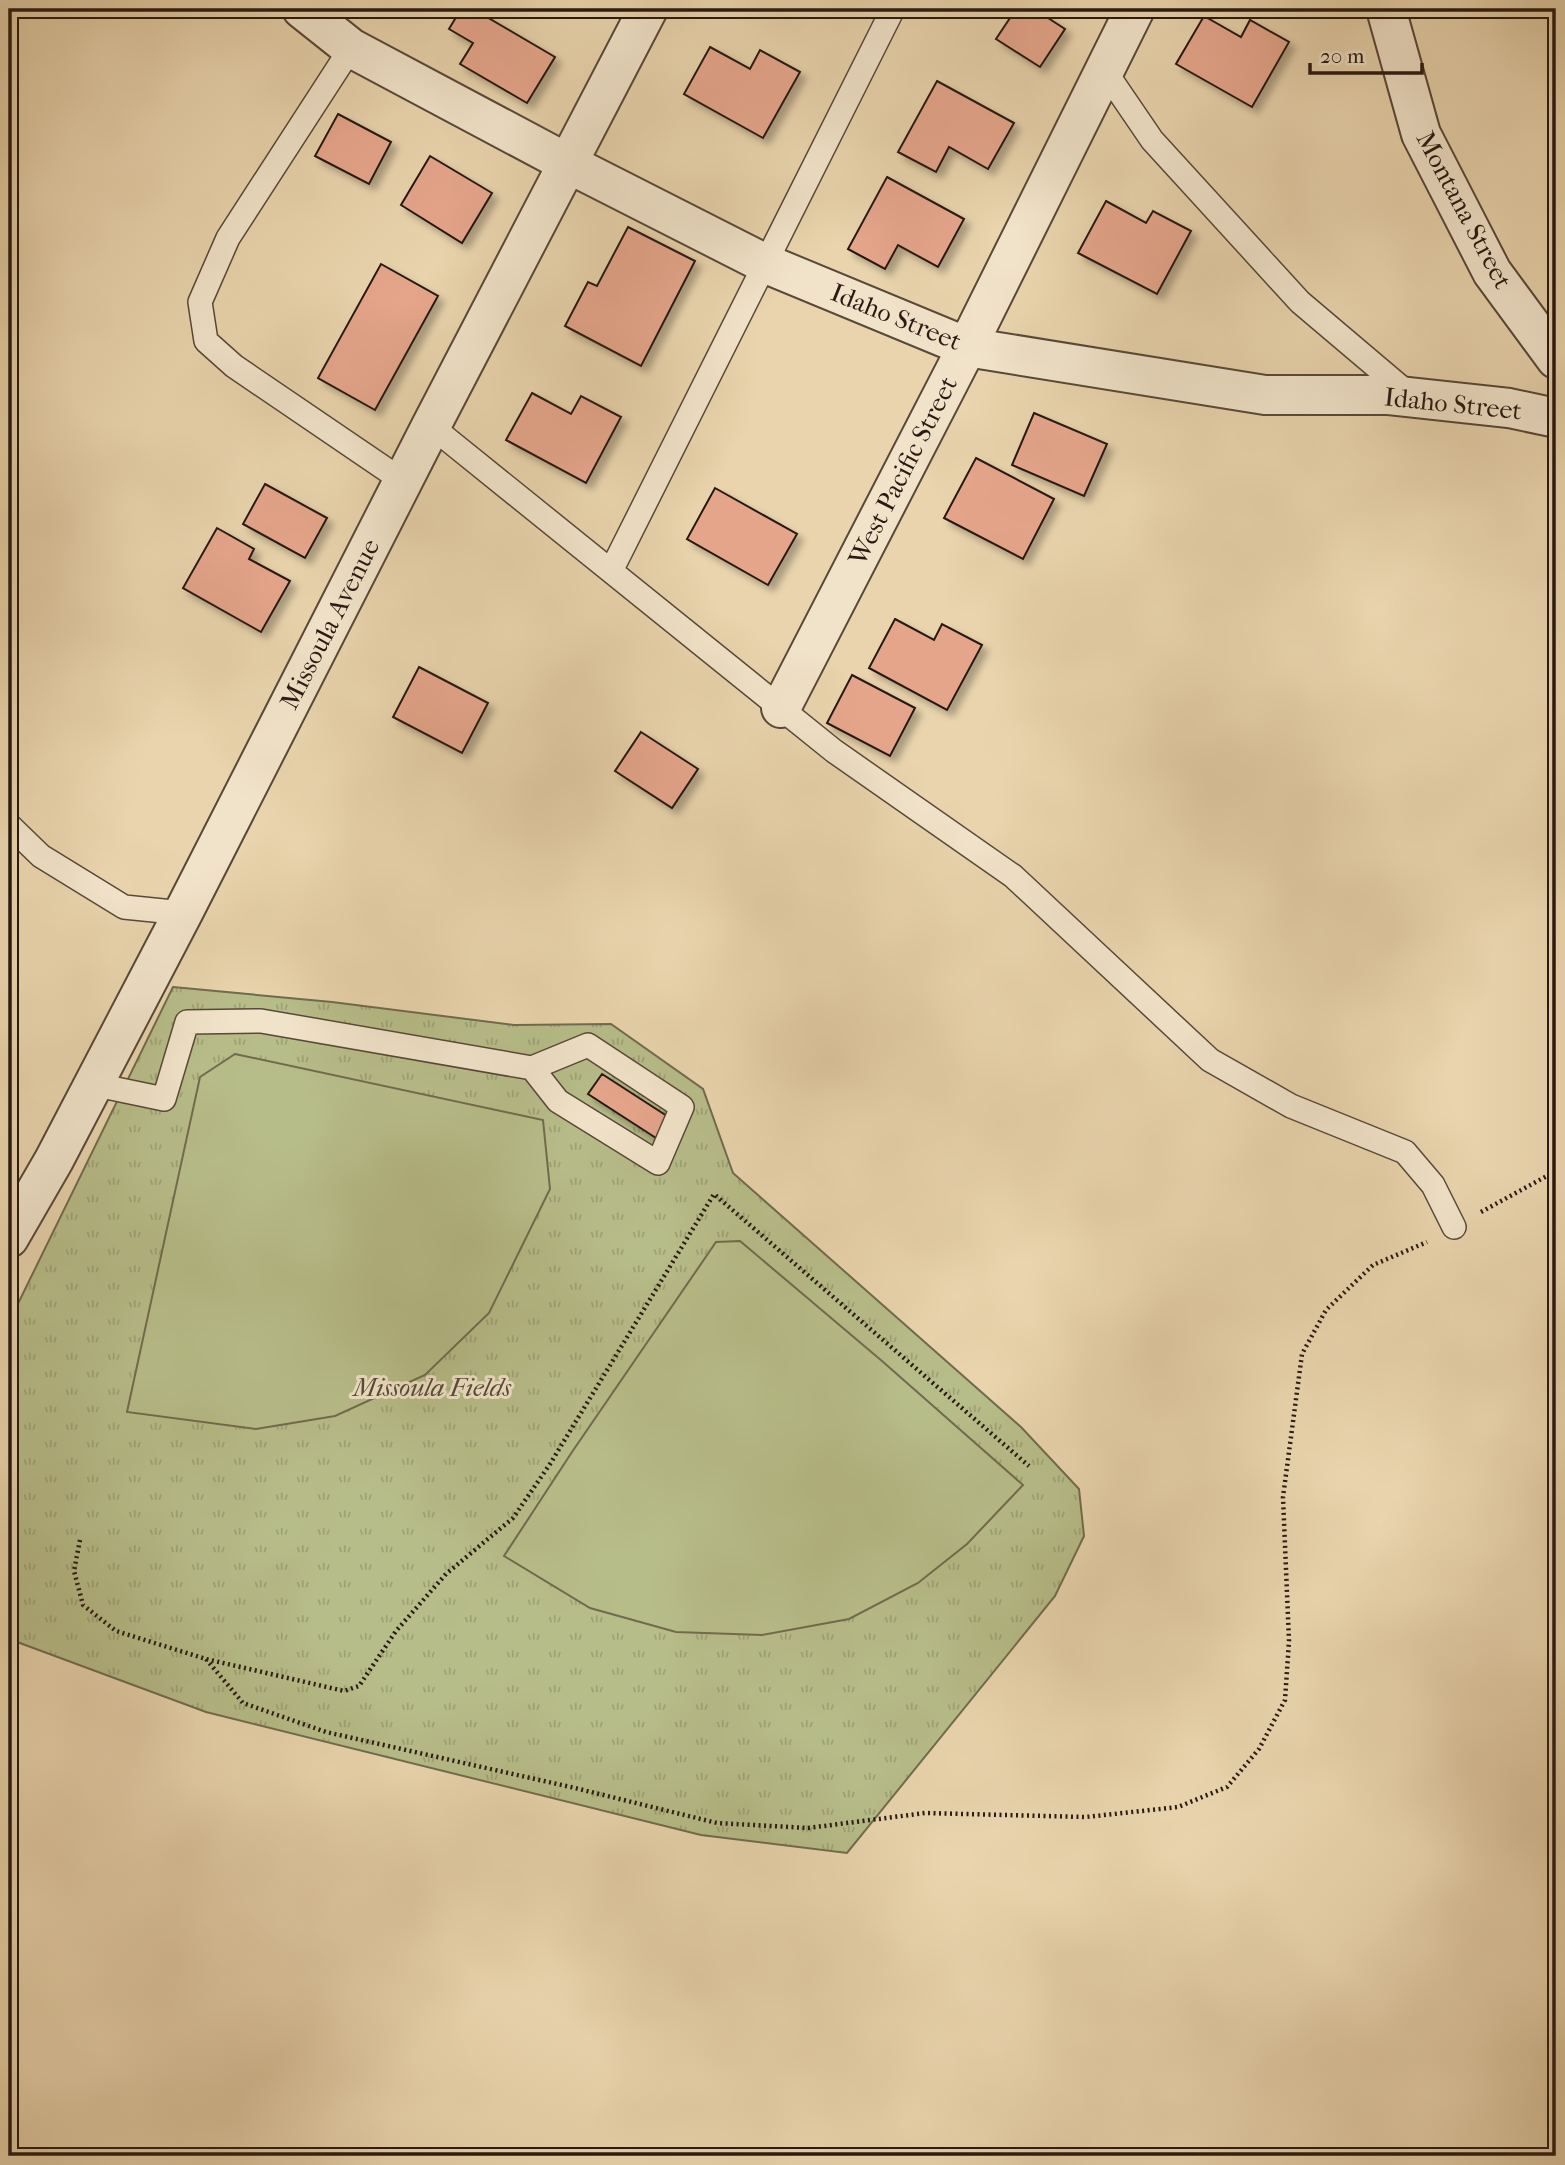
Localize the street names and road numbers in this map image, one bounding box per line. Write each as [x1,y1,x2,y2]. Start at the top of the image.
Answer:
street label: Montana Street [1409,126,1519,295]
street label: Idaho Street [826,277,966,357]
street label: West Pacific Street [842,371,964,572]
street label: Idaho Street [1383,381,1524,427]
street label: Missoula Avenue [274,534,386,714]

